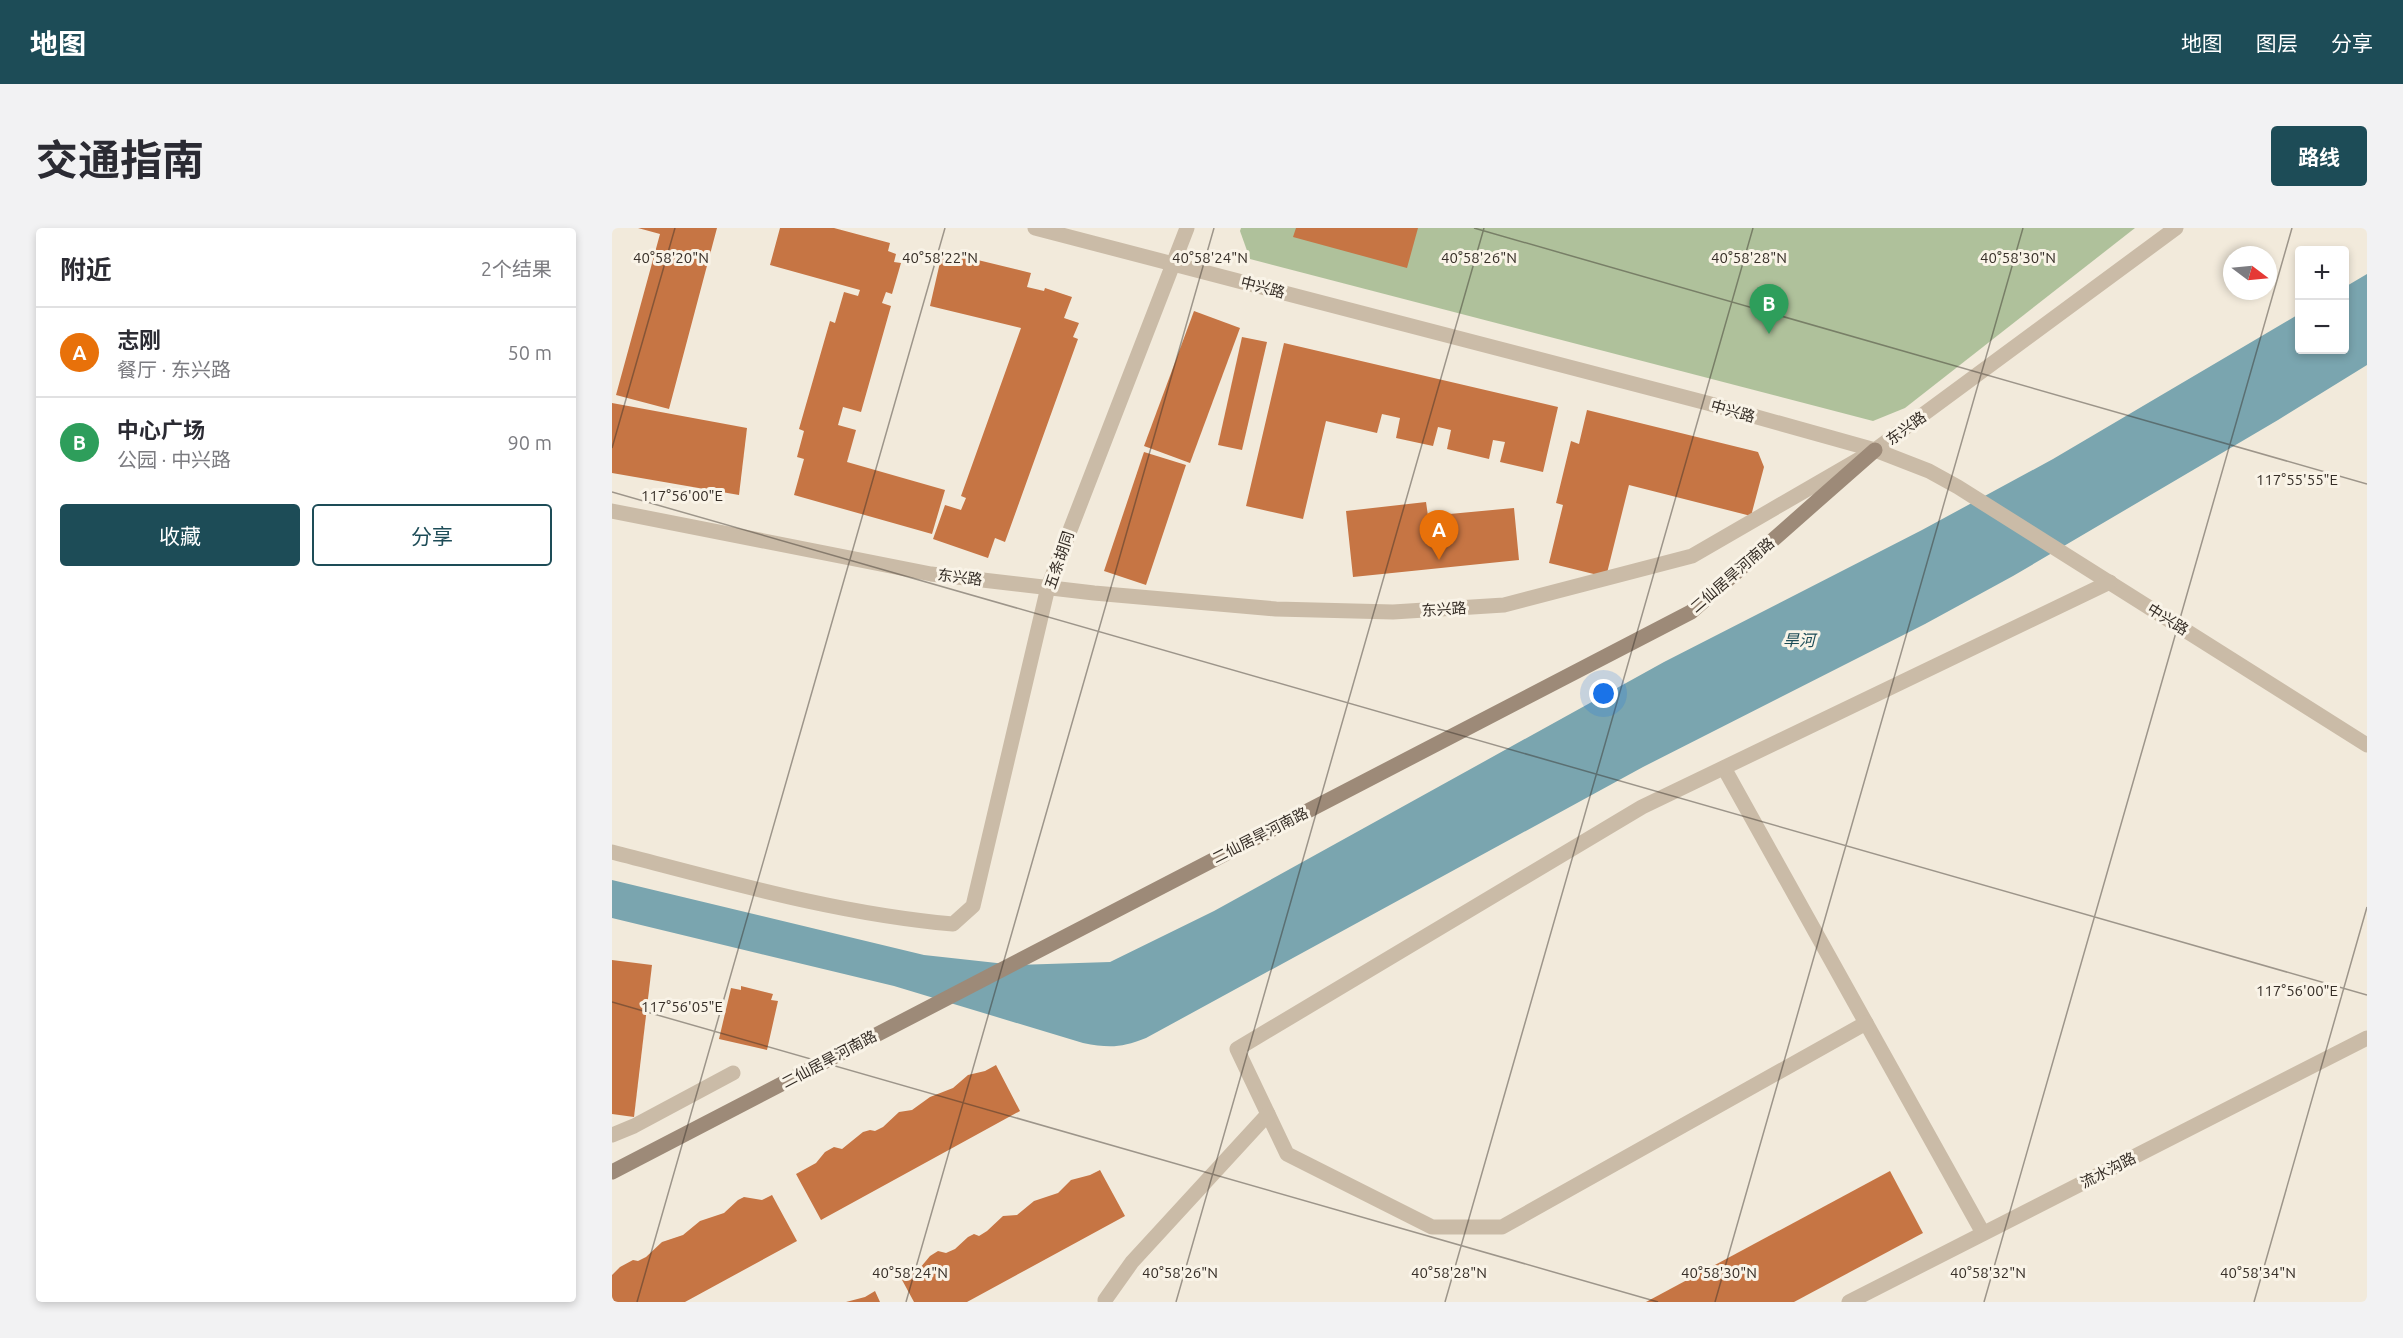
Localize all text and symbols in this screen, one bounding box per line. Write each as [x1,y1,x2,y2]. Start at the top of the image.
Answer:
text: 地图 [30,28,86,59]
text: 地图 [2181,31,2223,55]
text: 图层 [2256,31,2298,55]
text: 分享 [2331,31,2373,55]
button: 路线 [2271,126,2367,186]
text: 交通指南 [36,136,204,183]
north arrow [2223,246,2277,300]
map controls [2295,246,2349,354]
button: + [2295,246,2349,300]
text: 40°58'20"N [633,249,709,266]
text: 40°58'22"N [902,249,978,266]
text: 40°58'24"N [1172,249,1248,266]
text: 40°58'26"N [1441,249,1517,266]
text: 40°58'28"N [1711,249,1787,266]
text: 40°58'30"N [1980,249,2056,266]
text: 附近 [60,255,112,284]
text: 2个结果 [481,257,552,280]
street label: 中兴路 [1239,273,1287,301]
pin: B [1750,285,1788,334]
button: − [2295,300,2349,354]
text: 志刚 [117,327,161,352]
text: A [72,341,87,364]
text: 50 m [508,341,552,364]
text: 餐厅 · 东兴路 [117,358,231,381]
street label: 中兴路 [1709,397,1757,425]
street label: 东兴路 [1883,408,1929,448]
text: 中心广场 [117,417,205,442]
text: B [73,431,86,454]
text: 90 m [508,431,552,454]
text: 公园 · 中兴路 [117,448,231,471]
text: 117°55'55"E [2256,471,2338,488]
text: 117°56'00"E [641,487,723,504]
button: 收藏 [60,504,300,566]
button: 分享 [312,504,552,566]
pin: A [1420,510,1458,560]
street label: 五条胡同 [1041,529,1077,591]
street label: 二仙居旱河南路 [1687,534,1777,616]
street label: 东兴路 [937,566,983,588]
street label: 东兴路 [1421,599,1467,619]
street label: 中兴路 [2144,600,2192,638]
water label: 旱河 [1783,631,1818,649]
your location [1589,679,1618,708]
street label: 二仙居旱河南路 [1209,804,1311,866]
text: 117°56'00"E [2256,982,2338,999]
text: 117°56'05"E [641,998,723,1015]
street label: 二仙居旱河南路 [779,1027,879,1091]
street label: 流水沟路 [2077,1149,2139,1191]
text: 40°58'24"N [872,1264,948,1281]
text: 40°58'26"N [1142,1264,1218,1281]
text: 40°58'28"N [1411,1264,1487,1281]
text: 40°58'30"N [1681,1264,1757,1281]
text: 40°58'32"N [1950,1264,2026,1281]
text: 40°58'34"N [2220,1264,2296,1281]

